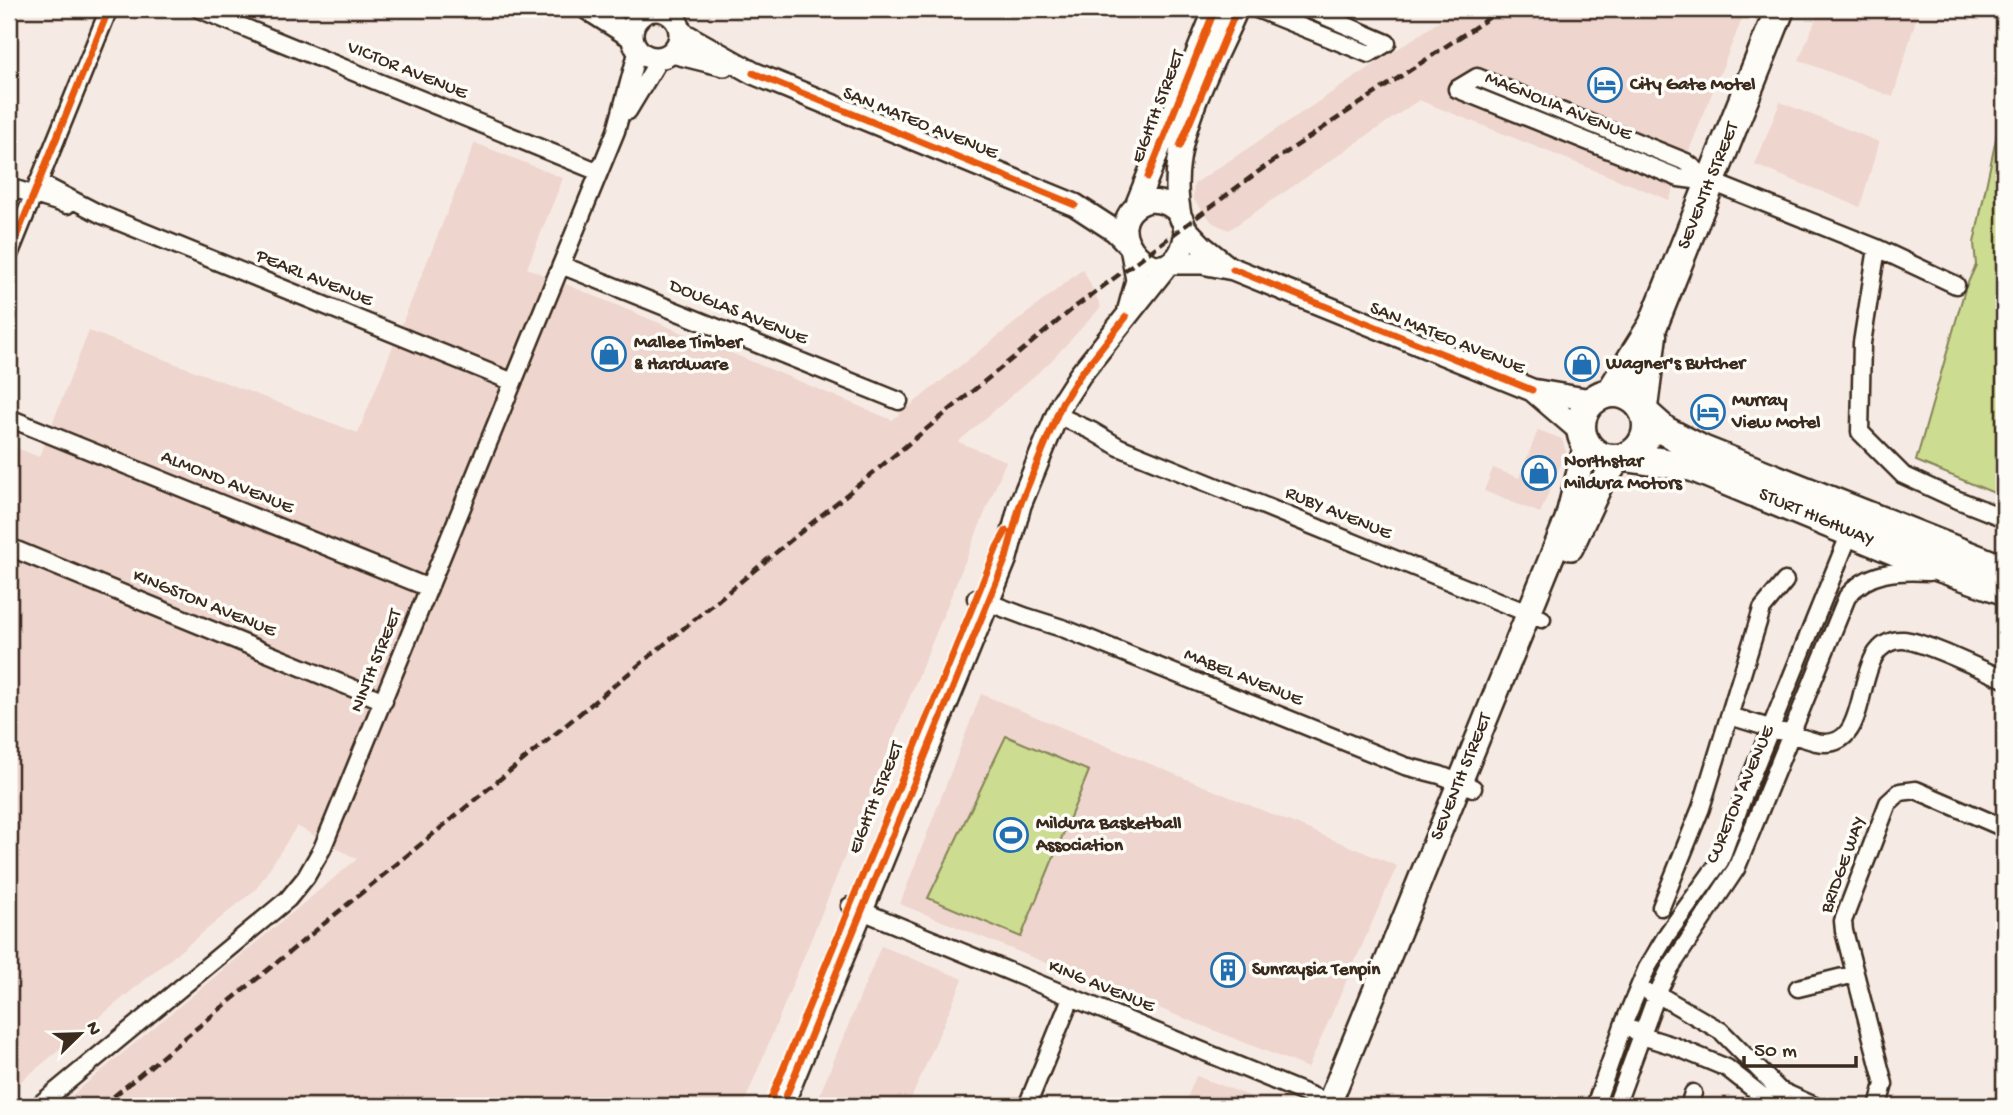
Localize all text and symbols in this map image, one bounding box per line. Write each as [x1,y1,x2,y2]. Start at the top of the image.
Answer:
street label: VICTOR AVENUE [343,36,471,106]
street label: EIGHTH STREET [1127,47,1191,167]
hotel icon: City Gate Motel [1586,66,1624,104]
street label: MAGNOLIA AVENUE [1481,67,1636,147]
place label: City Gate Motel [1629,74,1755,97]
street label: SAN MATEO AVENUE [839,82,1002,166]
street label: SEVENTH STREET [1673,118,1745,253]
street label: PEARL AVENUE [251,245,377,313]
street label: DOUGLAS AVENUE [664,274,812,352]
street label: SAN MATEO AVENUE [1366,297,1529,381]
place label: Mallee Timber & Hardware [634,332,744,377]
shop icon: Mallee Timber & Hardware [590,335,628,373]
shop icon: Wagner's Butcher [1563,345,1601,383]
place label: Wagner's Butcher [1605,353,1747,376]
place label: Murray View Motel [1731,390,1821,435]
hotel icon: Murray View Motel [1689,393,1727,431]
street label: ALMOND AVENUE [157,446,298,520]
place label: Northstar Mildura Motors [1564,451,1683,496]
shop icon: Northstar Mildura Motors [1520,454,1558,492]
street label: RUBY AVENUE [1281,482,1396,546]
street label: STURT HIGHWAY [1755,483,1877,553]
street label: KINGSTON AVENUE [129,565,280,644]
street label: NINTH STREET [346,605,408,716]
street label: MABEL AVENUE [1180,644,1307,713]
street label: SEVENTH STREET [1426,709,1498,844]
street label: CURETON AVENUE [1702,722,1781,867]
street label: EIGHTH STREET [844,738,910,857]
place label: Mildura Basketball Association [1035,813,1182,858]
street label: BRIDGE WAY [1816,813,1872,917]
sports icon: Mildura Basketball Association [992,816,1030,854]
building icon: Sunraysia Tenpin [1209,951,1247,989]
street label: KING AVENUE [1044,955,1159,1019]
place label: Sunraysia Tenpin [1252,959,1381,982]
north arrow [46,1000,116,1070]
text: N [79,1019,105,1039]
scale bar [1744,1024,1856,1068]
text: 50 m [1754,1040,1797,1065]

